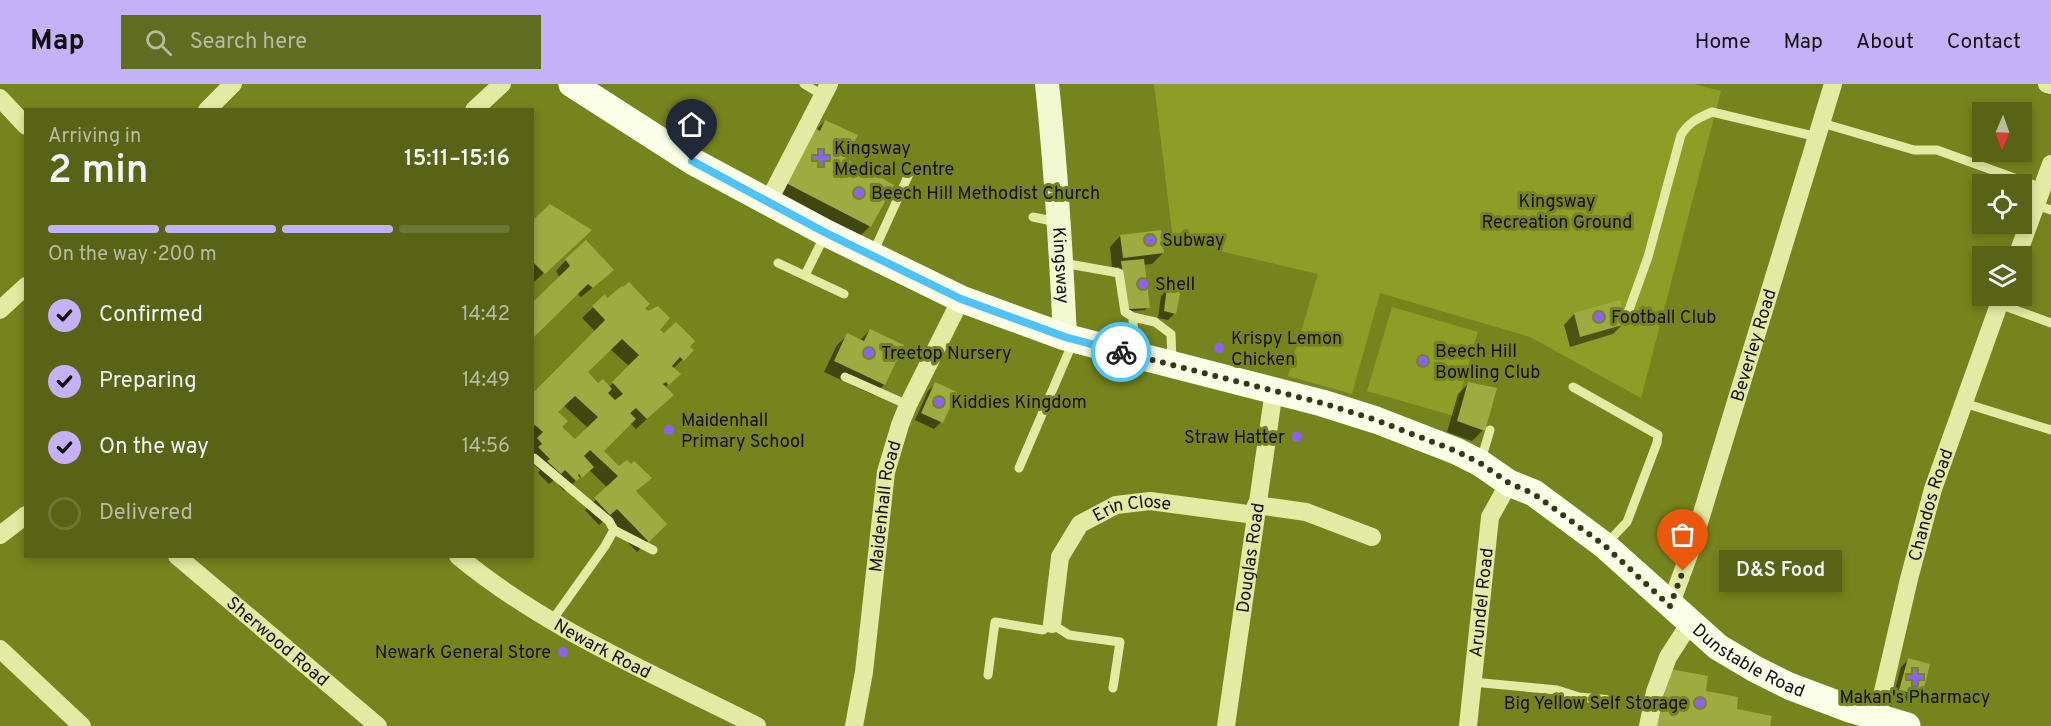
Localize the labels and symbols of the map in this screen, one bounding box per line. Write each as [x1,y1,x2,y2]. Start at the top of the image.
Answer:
pin [666,99,717,161]
north arrow [1972,102,2032,162]
place label: Kingsway Medical Centre [834,138,954,182]
marker: Kingsway Medical Centre [812,149,830,167]
place label: Beech Hill Methodist Church [871,183,1100,206]
marker: Beech Hill Methodist Church [852,186,866,200]
park label: Kingsway Recreation Ground [1481,191,1633,235]
street label: Kingsway [1046,226,1073,304]
place label: Subway [1162,230,1225,253]
marker: Subway [1143,233,1157,247]
place label: Shell [1155,274,1195,297]
marker: Shell [1136,277,1150,291]
street label: Beverley Road [1727,286,1783,405]
place label: Football Club [1611,307,1716,330]
marker: Football Club [1592,310,1606,324]
courier [1091,322,1151,382]
place label: Krispy Lemon Chicken [1231,328,1342,372]
marker: Krispy Lemon Chicken [1212,341,1226,355]
place label: Beech Hill Bowling Club [1435,341,1540,385]
place label: Treetop Nursery [881,343,1012,366]
marker: Treetop Nursery [862,346,876,360]
marker: Beech Hill Bowling Club [1416,354,1430,368]
place label: Kiddies Kingdom [951,392,1087,415]
marker: Kiddies Kingdom [932,395,946,409]
place label: Maidenhall Primary School [681,410,805,454]
marker: Maidenhall Primary School [662,423,676,437]
place label: Straw Hatter [1184,427,1285,450]
marker: Straw Hatter [1290,430,1304,444]
street label: Maidenhall Road [865,438,908,574]
street label: Chandos Road [1904,446,1959,564]
street label: Erin Close [1089,491,1173,528]
street label: Douglas Road [1232,501,1271,614]
pin [1657,509,1708,571]
street label: Arundel Road [1465,547,1500,659]
callout: D&S Food [1719,550,1842,592]
street label: Sherwood Road [221,592,333,692]
street label: Newark Road [549,614,654,685]
street label: Dunstable Road [1687,619,1808,704]
place label: Newark General Store [375,642,551,665]
marker: Newark General Store [556,645,570,659]
marker: Makan's Pharmacy [1908,670,1922,684]
place label: Makan's Pharmacy [1840,687,1990,710]
place label: Big Yellow Self Storage [1504,693,1688,716]
marker: Big Yellow Self Storage [1693,696,1707,710]

